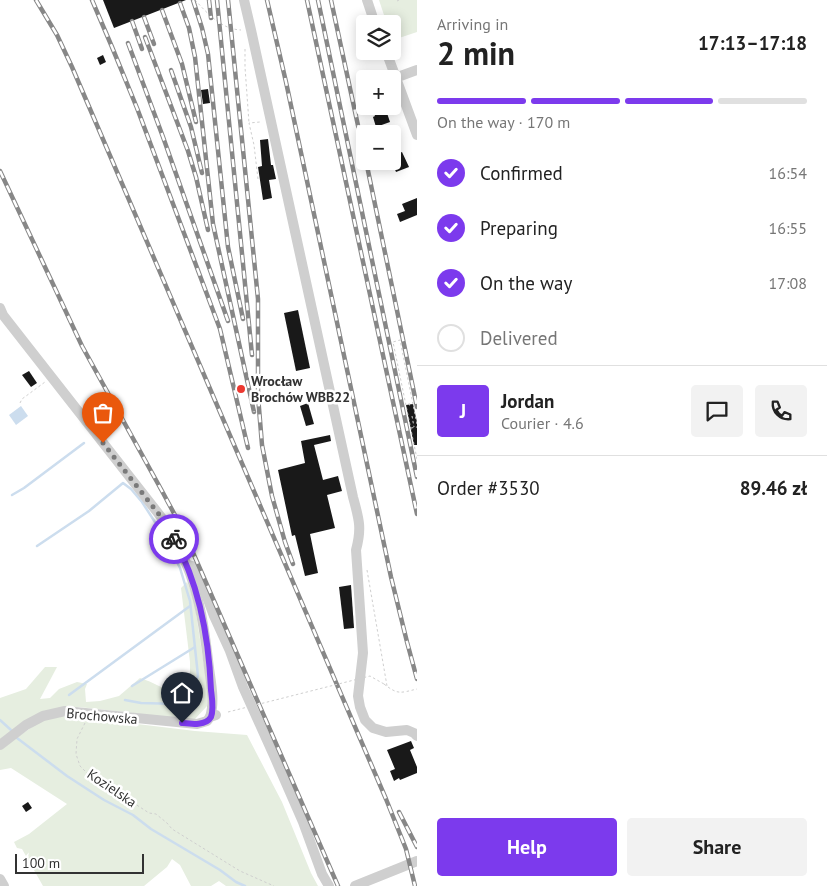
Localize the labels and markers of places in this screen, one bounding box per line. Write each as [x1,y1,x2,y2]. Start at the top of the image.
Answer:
place label: Wrocław Brochów WBB22 [251,372,350,406]
marker: Wrocław Brochów WBB22 [235,383,247,395]
pin [82,392,124,443]
pin [161,672,203,723]

